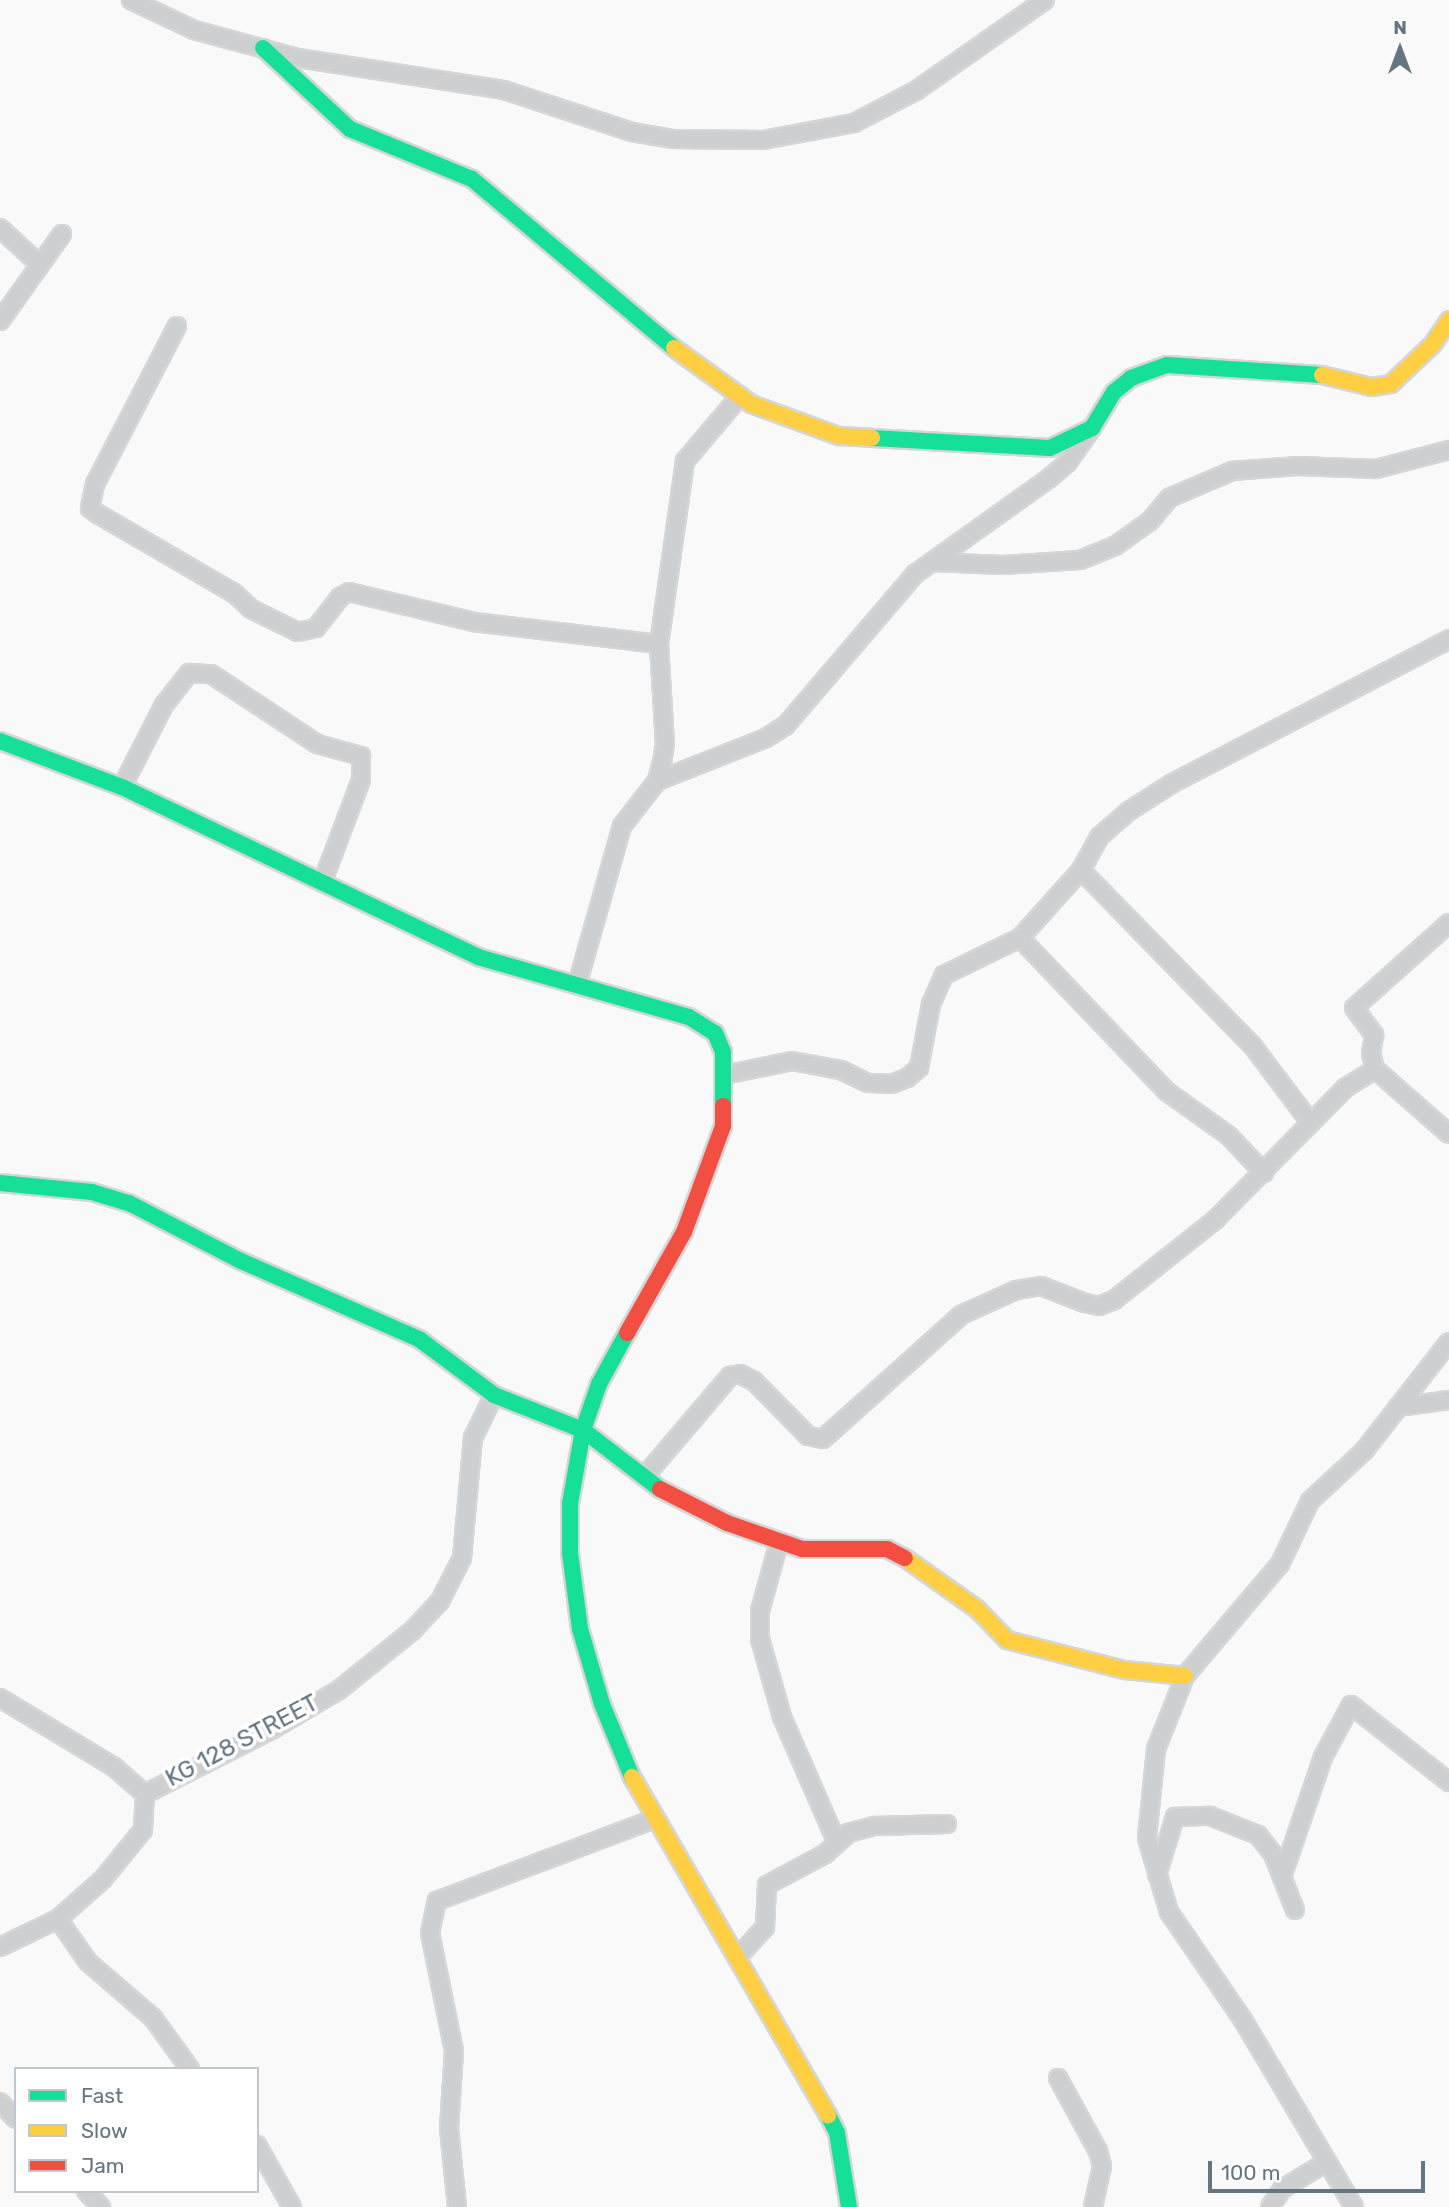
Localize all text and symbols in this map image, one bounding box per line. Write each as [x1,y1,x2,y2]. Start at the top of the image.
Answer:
north arrow [1365,14,1435,84]
text: N [1393,16,1407,39]
street label: KG 128 STREET [161,1689,323,1793]
legend [14,2067,259,2193]
text: Fast [81,2083,123,2108]
text: Slow [81,2118,128,2143]
scale bar [1211,2148,1428,2192]
text: Jam [81,2153,125,2178]
text: 100 m [1221,2160,1280,2185]

